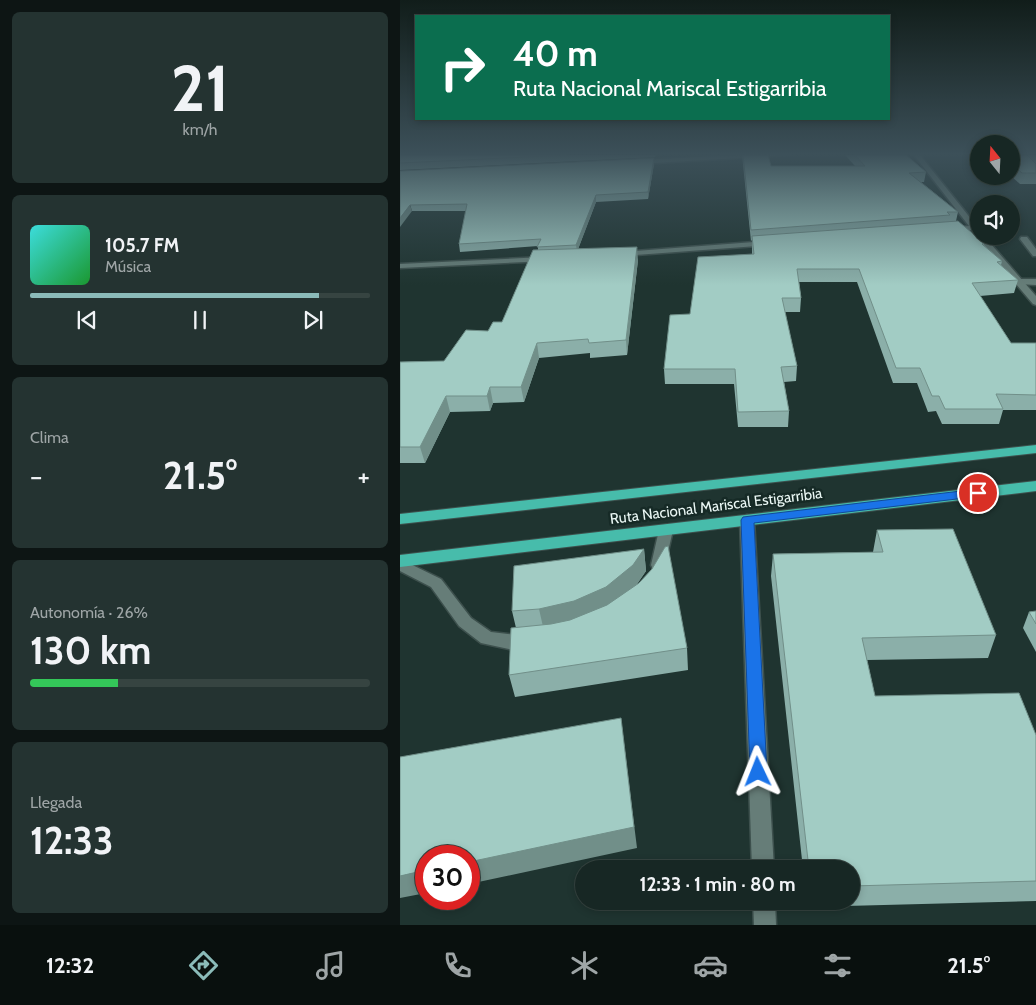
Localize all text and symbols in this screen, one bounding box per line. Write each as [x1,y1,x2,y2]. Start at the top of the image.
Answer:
text: 40 m [513,32,598,75]
icon: right [430,35,495,100]
text: 21 [171,48,229,127]
text: Ruta Nacional Mariscal Estigarribia [513,75,827,102]
text: km/h [182,120,218,139]
north arrow [970,135,1020,185]
map controls [970,135,1020,245]
button: sound [970,195,1020,245]
text: 105.7 FM [105,234,179,257]
text: Música [105,257,151,276]
icon: previous [73,306,101,334]
icon: pause [186,306,214,334]
icon: next [299,306,327,334]
text: Clima [30,428,69,447]
text: 21.5° [163,452,237,499]
text: − [30,459,42,493]
text: + [358,459,370,493]
pin [957,472,999,514]
icon: arrive [964,479,992,507]
street label: Ruta Nacional Mariscal Estigarribia [609,484,824,528]
text: Autonomía · 26% [30,603,148,622]
text: 130 km [30,627,151,674]
position arrow [731,745,783,797]
text: Llegada [30,793,82,812]
text: 12:33 [30,817,114,864]
speed limit sign: 30 [415,845,480,910]
text: 12:33 · 1 min · 80 m [639,873,796,896]
icon: directions [186,948,221,983]
icon: music [313,948,348,983]
icon: phone [440,948,475,983]
icon: climate [567,948,602,983]
icon: car [693,948,728,983]
icon: filters [820,948,855,983]
text: 12:32 [46,952,94,979]
text: 21.5° [947,952,990,979]

